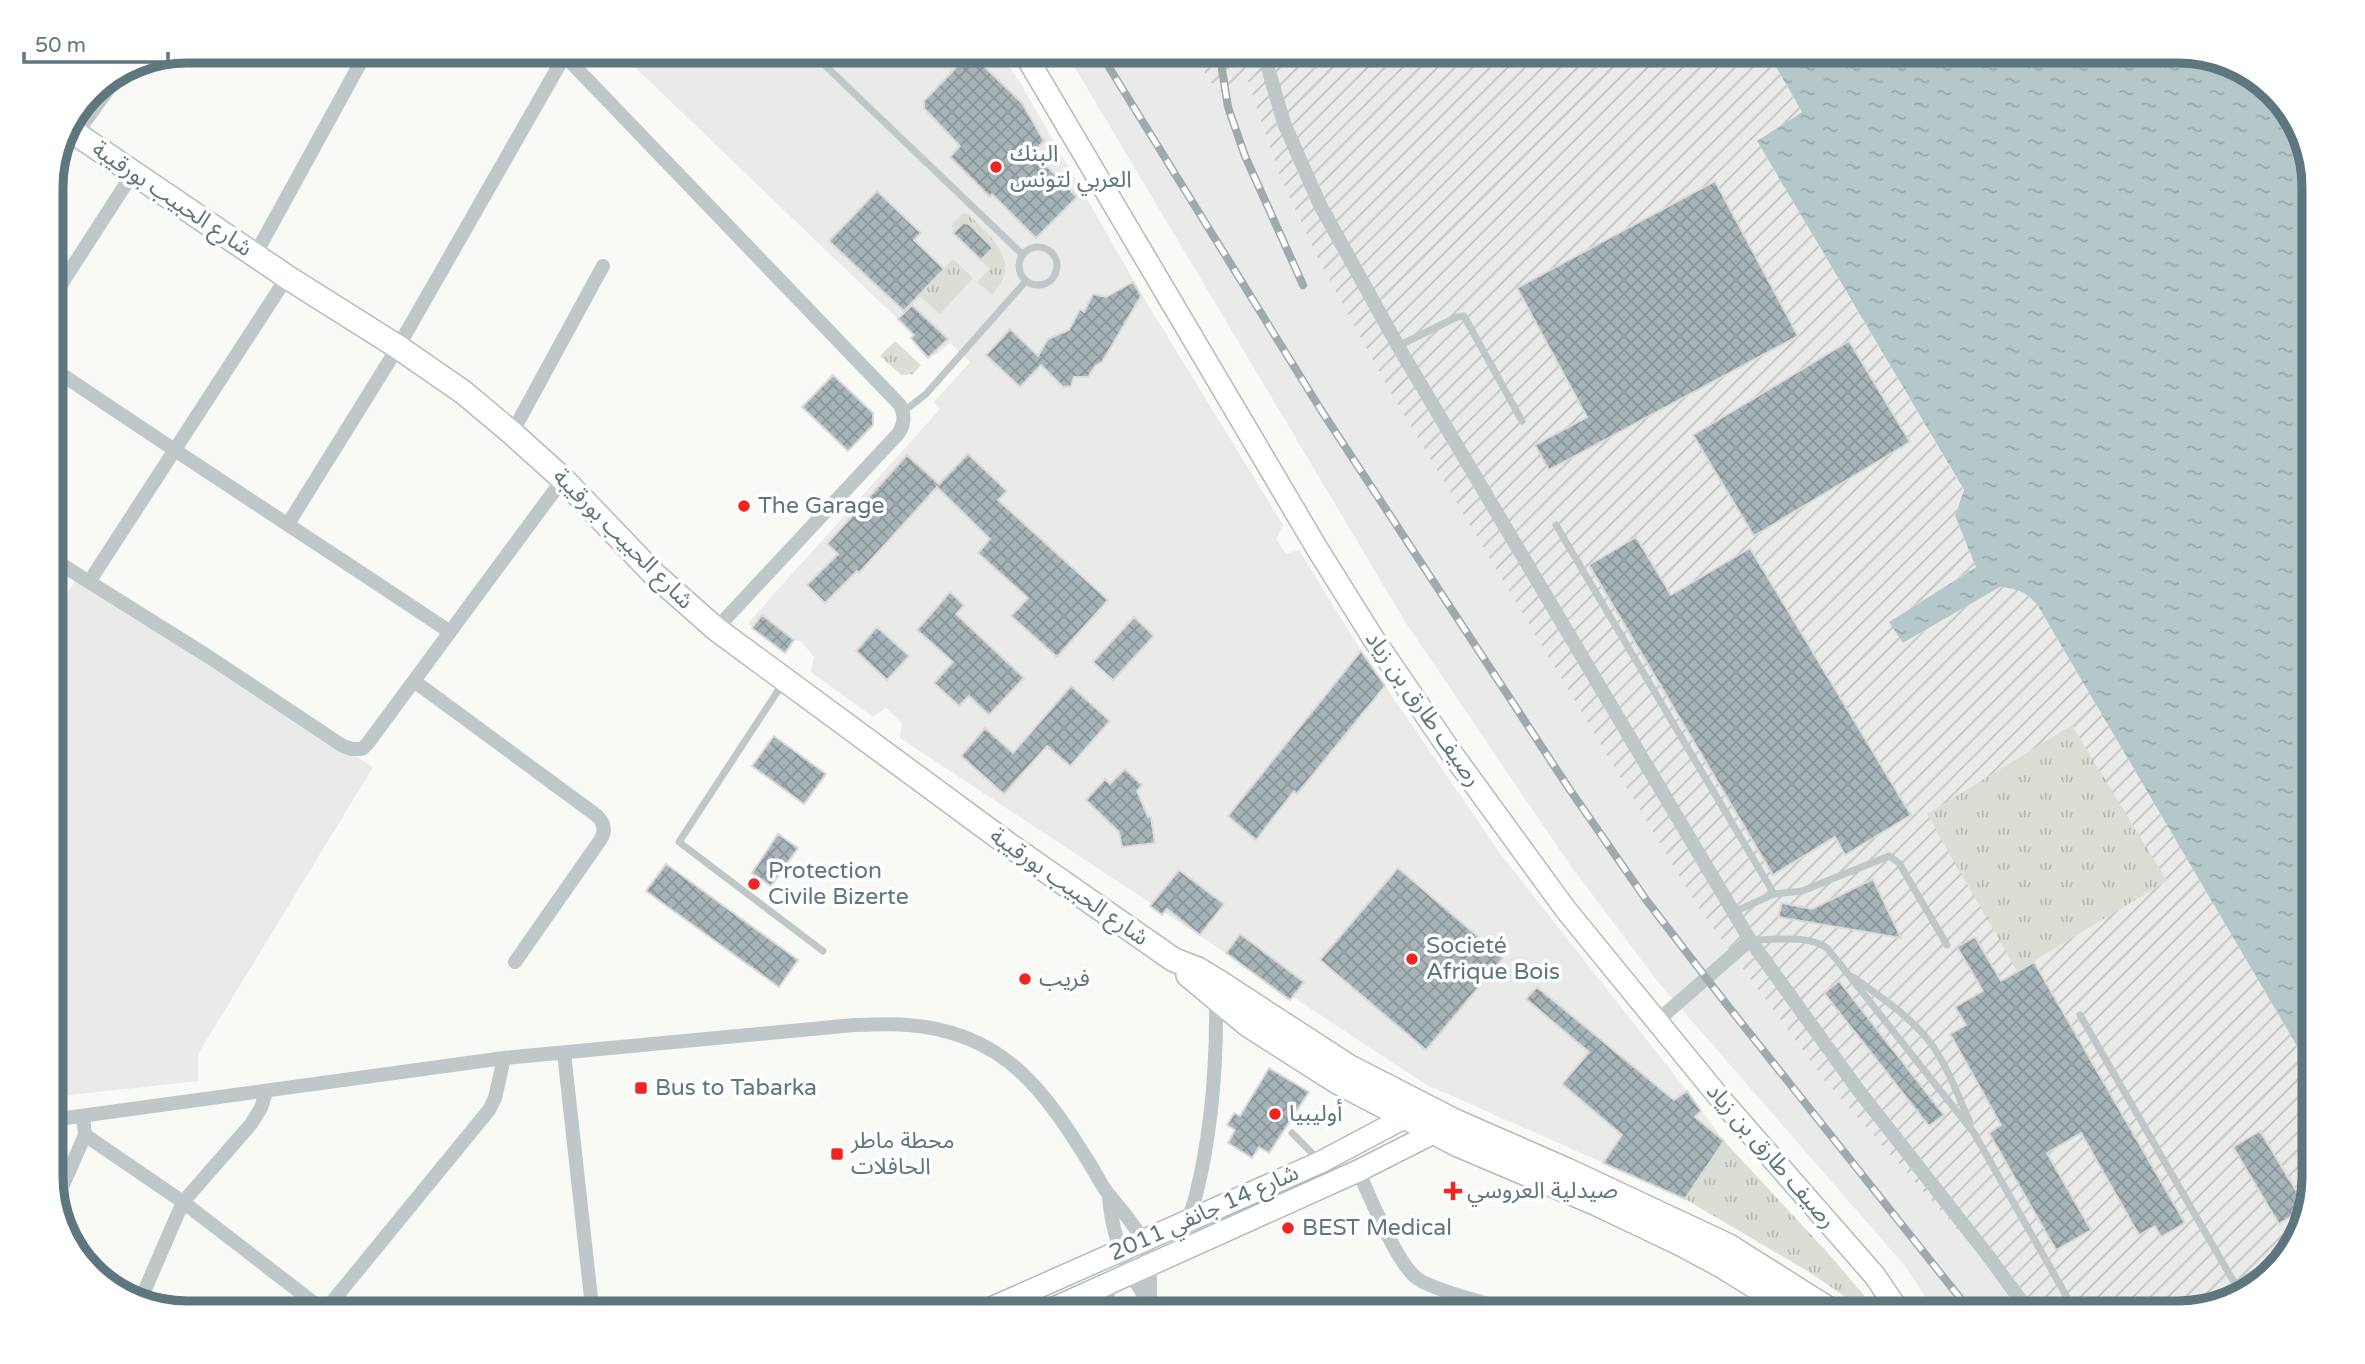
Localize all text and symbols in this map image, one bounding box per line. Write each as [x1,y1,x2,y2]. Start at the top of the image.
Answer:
scale bar [24,21,168,65]
text: 50 m [35,33,86,58]
street label: شارع الحبيب بورقيبة [85,135,257,265]
place label: البنك العربي لتونس [1010,140,1132,196]
marker: البنك العربي لتونس [988,159,1004,175]
street label: شارع الحبيب بورقيبة [545,463,699,617]
place label: The Garage [758,492,884,520]
marker: The Garage [736,498,752,514]
street label: رصيف طارق بن زياد [1359,626,1487,792]
street label: شارع الحبيب بورقيبة [983,822,1154,954]
place label: Protection Civile Bizerte [768,857,909,911]
marker: Protection Civile Bizerte [746,876,762,892]
place label: Societé Afrique Bois [1426,932,1560,986]
marker: Societé Afrique Bois [1404,951,1420,967]
place label: فريب [1039,965,1090,993]
marker: فريب [1017,971,1033,987]
place label: Bus to Tabarka [655,1074,817,1102]
street label: رصيف طارق بن زياد [1700,1078,1842,1234]
marker: Bus to Tabarka [633,1080,649,1096]
place label: أوليبيا [1289,1099,1343,1128]
marker: أوليبيا [1267,1106,1283,1122]
place label: محطة ماطر الحافلات [850,1127,955,1181]
marker: محطة ماطر الحافلات [829,1146,845,1162]
street label: شارع 14 جانفي 2011 [1105,1159,1304,1269]
place label: صيدلية العروسي [1467,1177,1618,1207]
marker: صيدلية العروسي [1445,1183,1461,1199]
place label: BEST Medical [1302,1214,1452,1242]
marker: BEST Medical [1280,1220,1296,1236]

